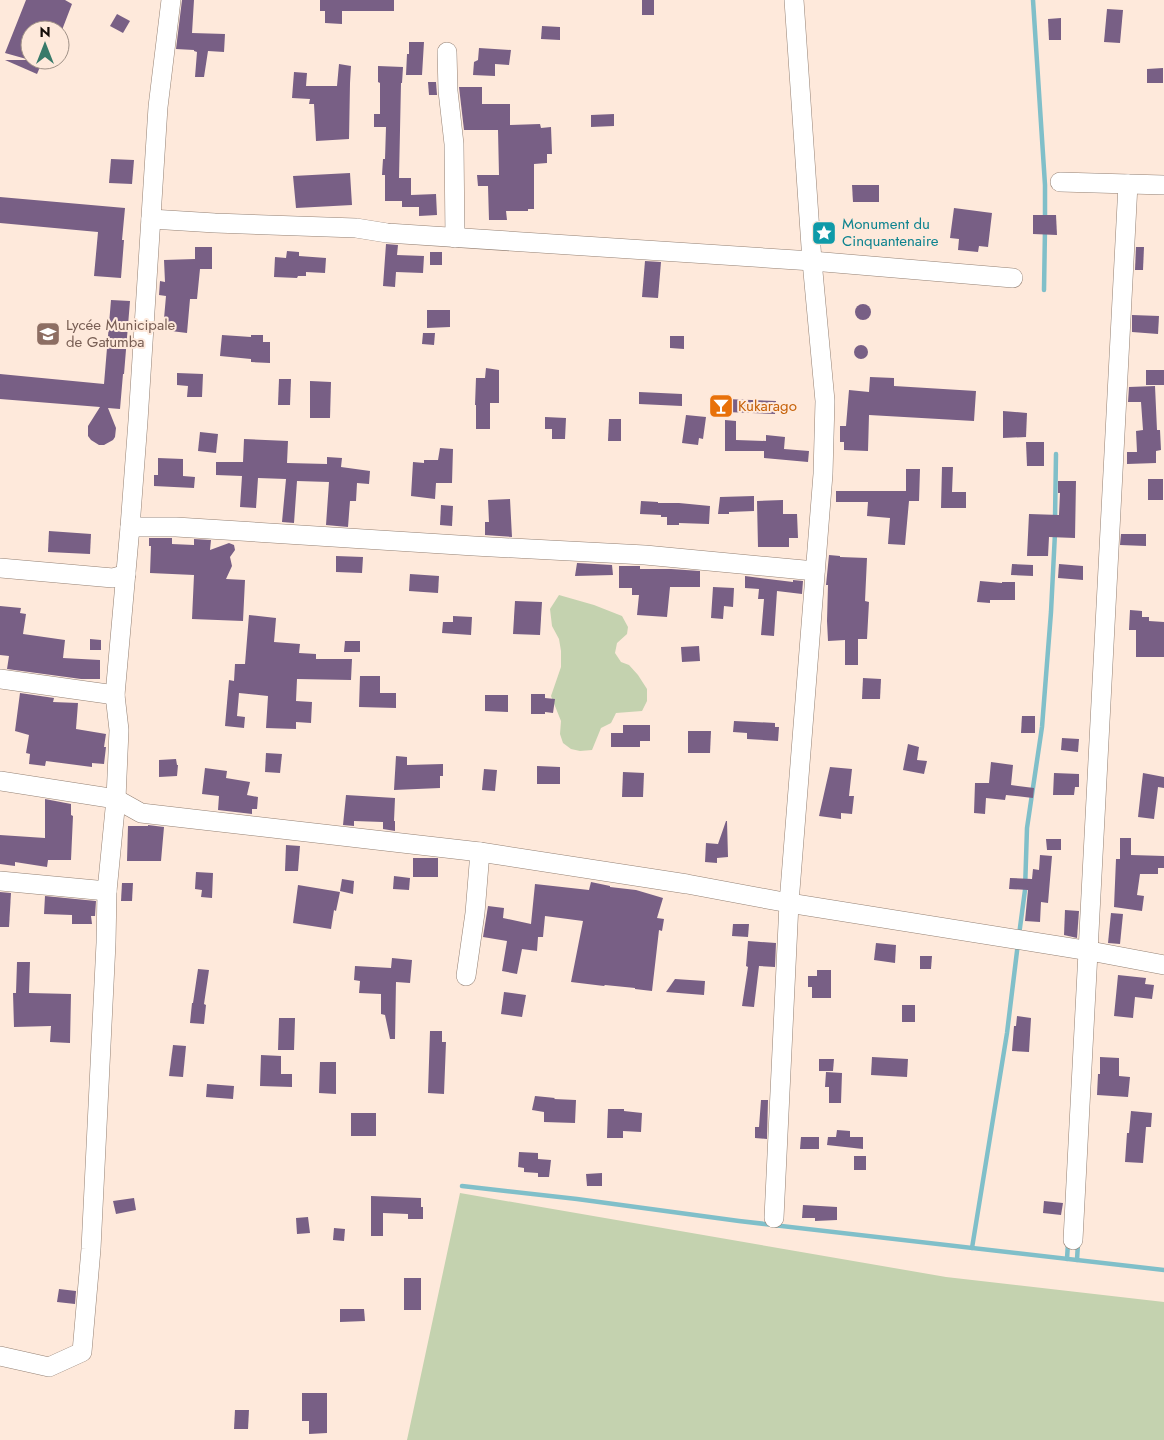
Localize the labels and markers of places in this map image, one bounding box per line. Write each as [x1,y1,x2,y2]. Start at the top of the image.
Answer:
place label: Monument du Cinquantenaire [842,213,939,252]
place icon: Monument du Cinquantenaire [811,220,837,246]
place label: Lycée Municipale de Gatumba [66,314,176,353]
school or university icon: Lycée Municipale de Gatumba [35,321,61,347]
bar icon: Kukarago [708,393,734,419]
place label: Kukarago [738,395,797,417]

